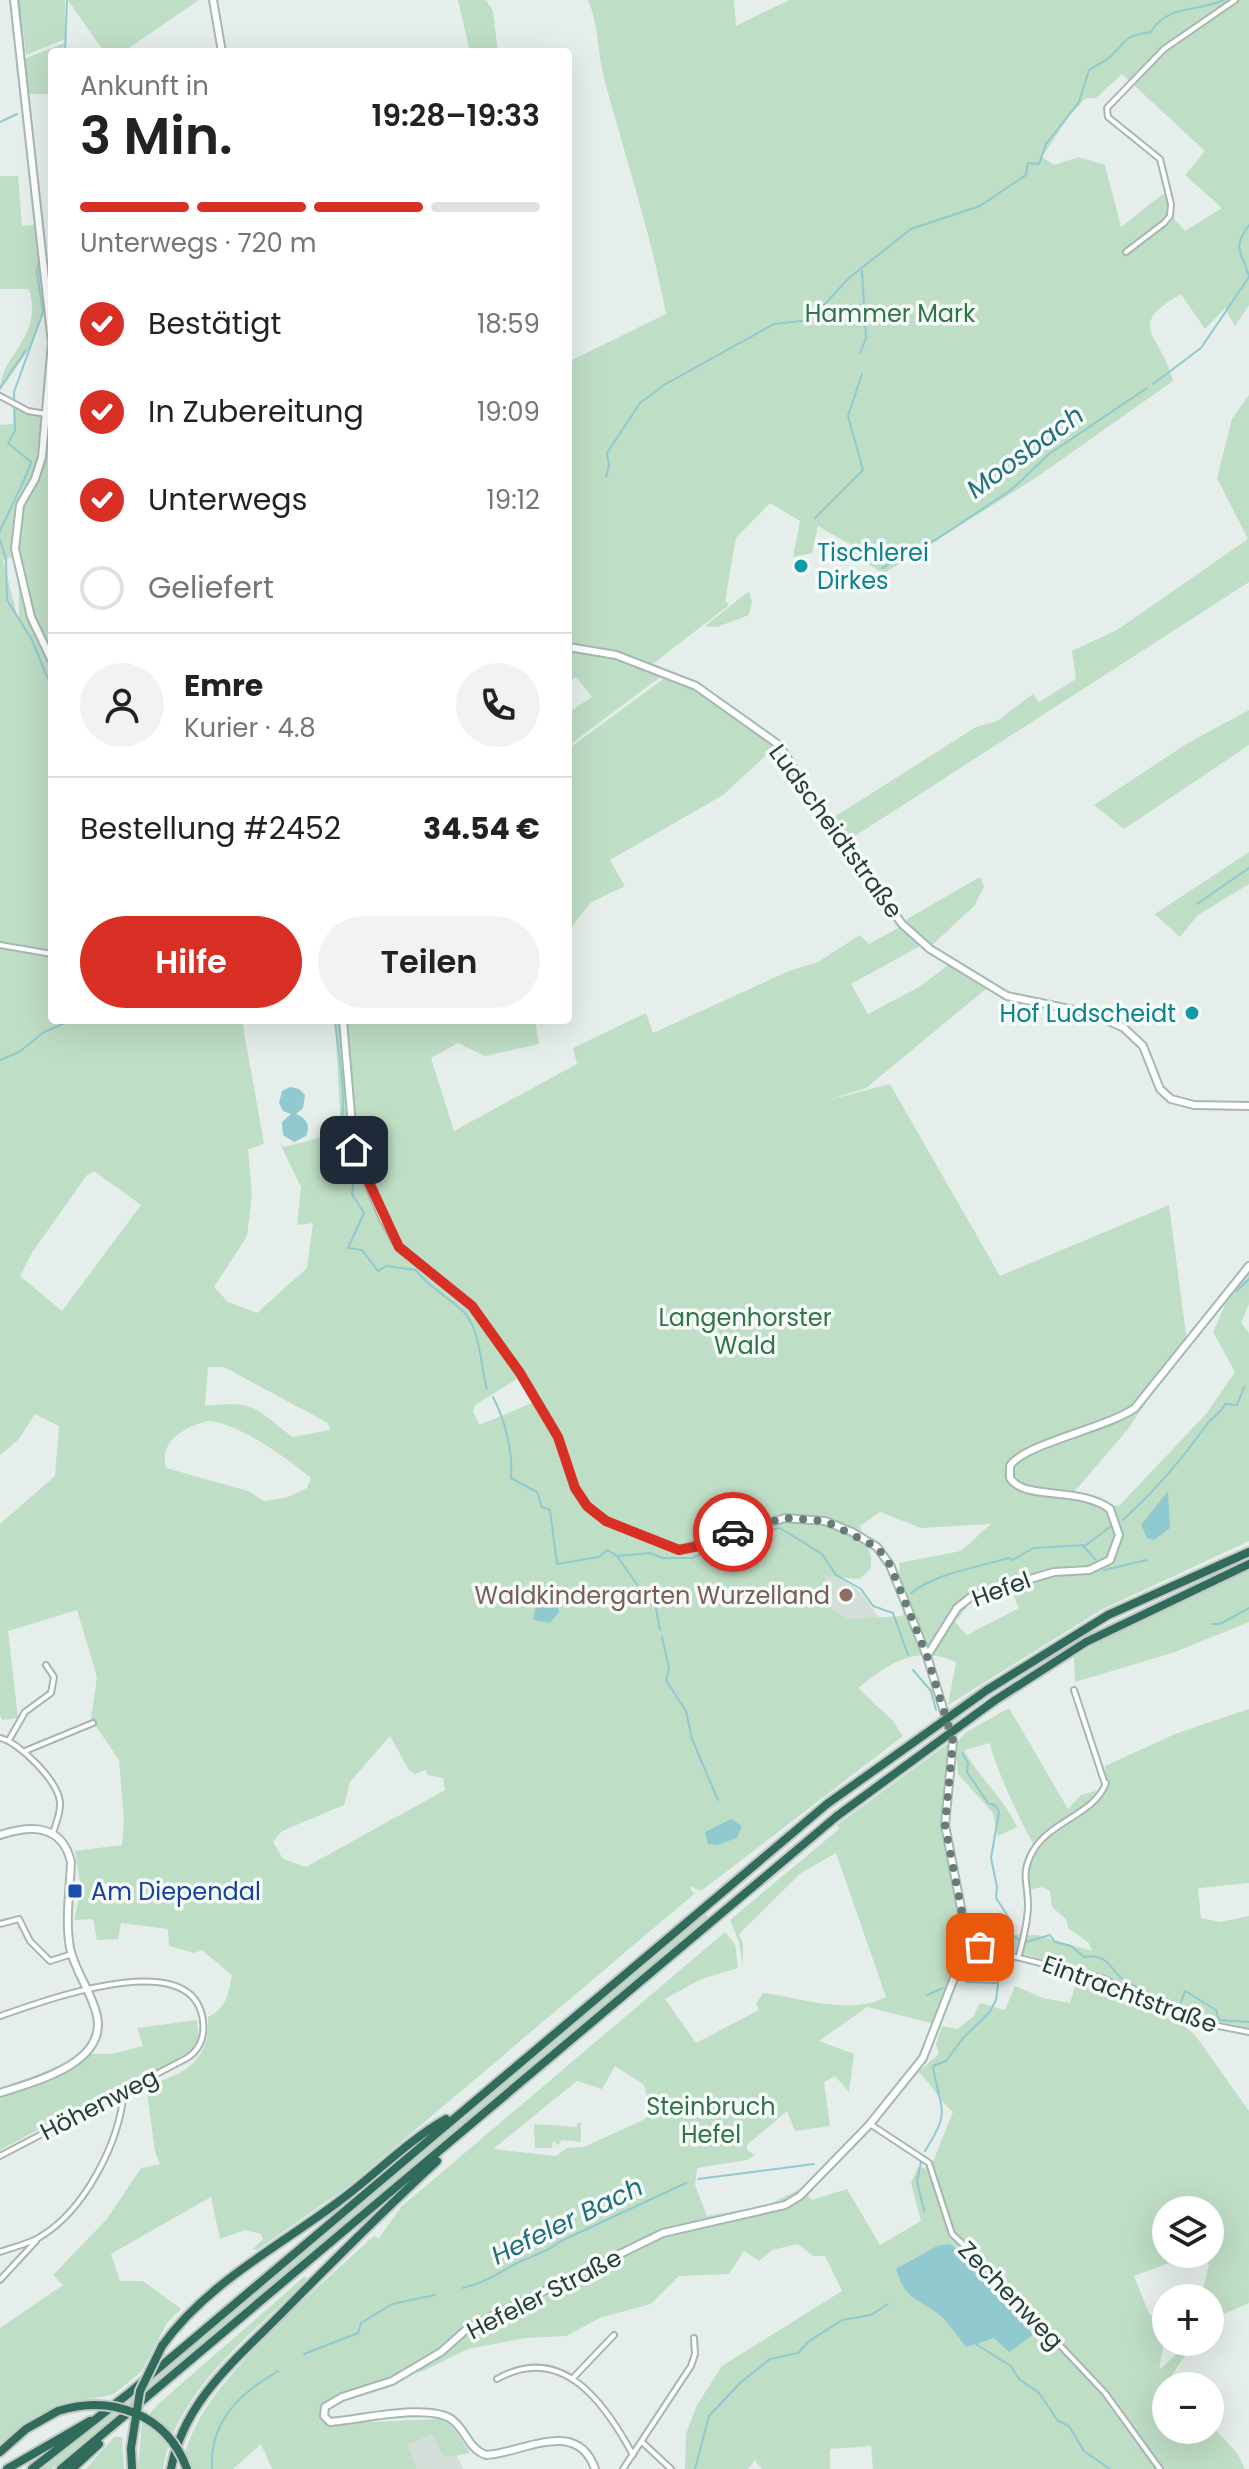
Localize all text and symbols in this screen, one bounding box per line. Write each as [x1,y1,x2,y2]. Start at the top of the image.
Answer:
text: Ankunft in [80,68,209,104]
text: 19:28–19:33 [371,94,540,137]
text: 3 Min. [80,99,233,172]
text: Unterwegs · 720 m [80,225,317,261]
park label: Hammer Mark [805,297,976,330]
icon: check [80,302,124,346]
text: Bestätigt [148,302,281,345]
text: 18:59 [477,306,540,342]
icon: check [80,390,124,434]
text: In Zubereitung [148,390,364,433]
text: 19:09 [477,394,540,430]
water label: Moosbach [959,397,1091,507]
icon: check [80,478,124,522]
text: Unterwegs [148,478,307,521]
text: 19:12 [486,482,540,518]
place label: Tischlerei Dirkes [817,536,929,597]
marker: Tischlerei Dirkes [792,557,810,575]
text: Geliefert [148,566,274,609]
button: person [80,663,164,747]
button: phone [456,663,540,747]
text: Emre [184,664,263,707]
text: Kurier · 4.8 [184,710,316,746]
street label: Ludscheidtstraße [762,737,910,925]
text: Bestellung #2452 [80,807,341,850]
text: 34.54 € [423,807,540,850]
button: Hilfe [80,916,302,1008]
button: Teilen [318,916,540,1008]
place label: Hof Ludscheidt [1000,997,1176,1030]
marker: Hof Ludscheidt [1183,1004,1201,1022]
pin [320,1116,388,1184]
icon: home [332,1128,376,1172]
park label: Langenhorster Wald [658,1301,832,1362]
courier [693,1492,773,1572]
icon: car [711,1510,755,1554]
street label: Hefel [967,1563,1035,1615]
place label: Waldkindergarten Wurzelland [475,1579,830,1612]
marker: Waldkindergarten Wurzelland [837,1586,855,1604]
place label: Am Diependal [91,1875,261,1908]
marker: Am Diependal [66,1882,84,1900]
pin [946,1913,1014,1981]
icon: bag [958,1925,1002,1969]
street label: Eintrachtstraße [1038,1947,1222,2041]
street label: Höhenweg [34,2060,164,2148]
park label: Steinbruch Hefel [646,2090,776,2151]
water label: Hefeler Bach [485,2169,649,2273]
map controls [1152,2196,1224,2444]
button: layers [1152,2196,1224,2268]
street label: Zechenweg [951,2234,1071,2356]
street label: Hefeler Straße [461,2241,627,2347]
button: + [1152,2284,1224,2356]
button: − [1152,2372,1224,2444]

